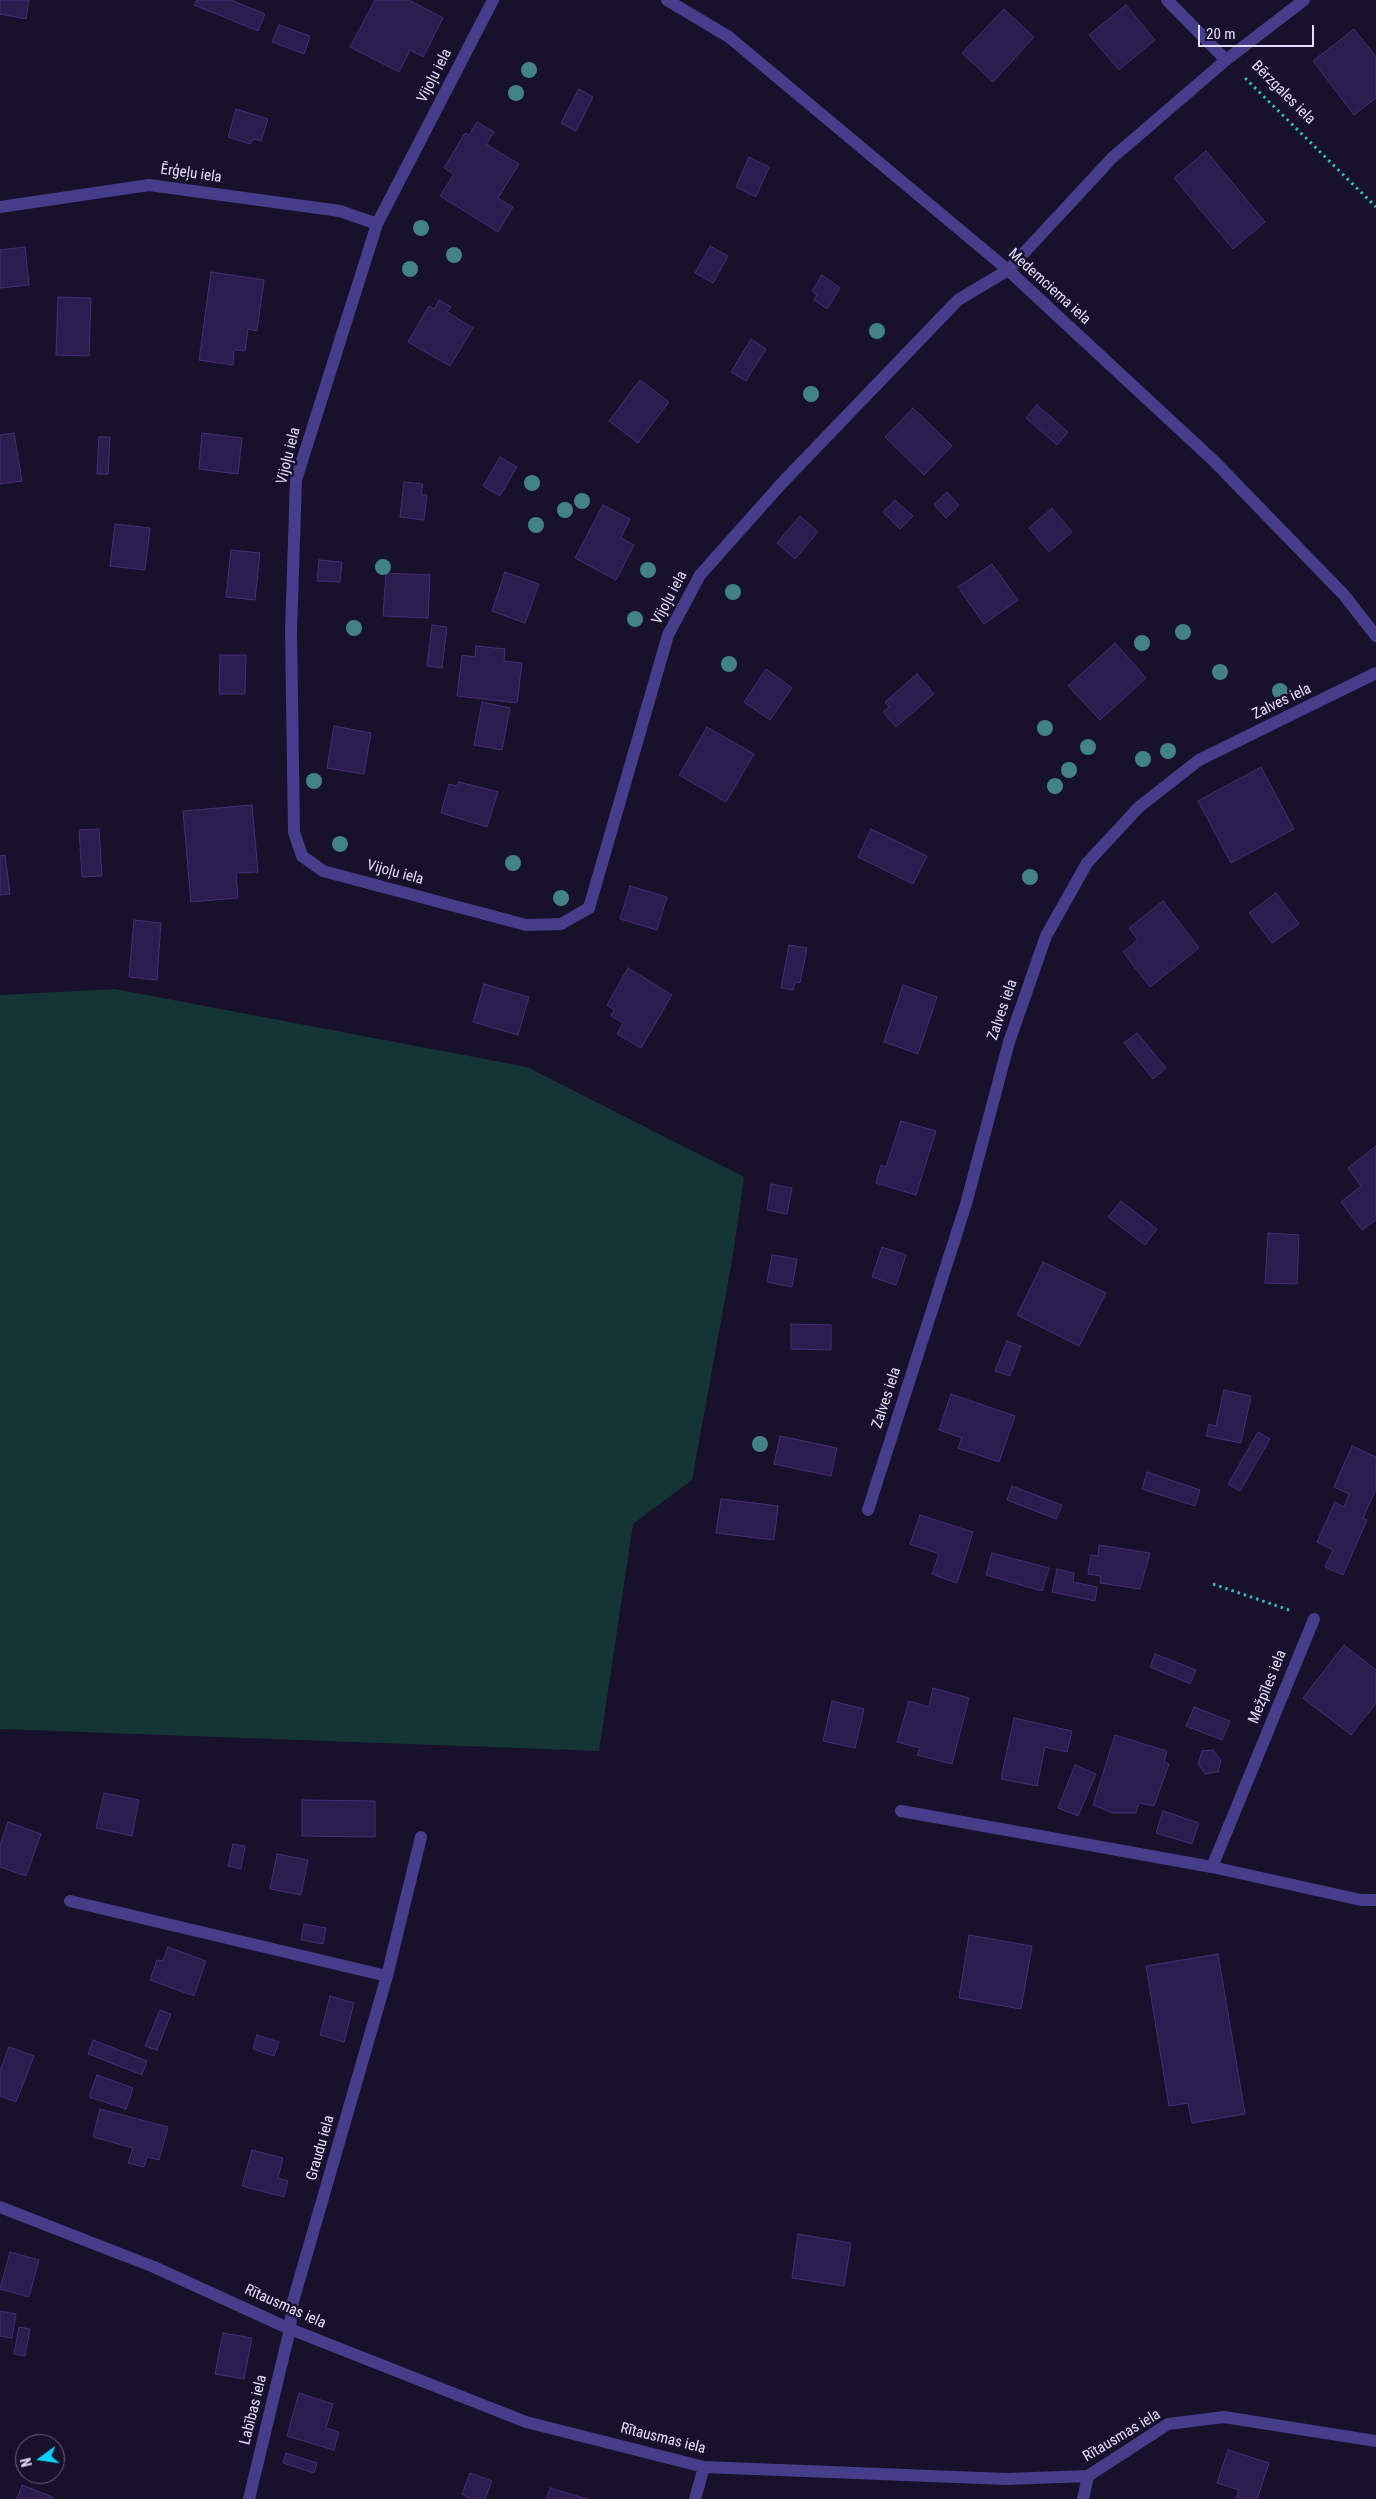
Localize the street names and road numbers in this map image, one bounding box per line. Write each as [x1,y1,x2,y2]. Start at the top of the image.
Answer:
street label: Vijoļu iela [414,46,456,106]
street label: Bērzgales iela [1247,57,1319,129]
street label: Ērģeļu iela [159,161,223,187]
street label: Medemciema iela [1004,245,1094,329]
street label: Vijoļu iela [273,426,305,486]
street label: Vijoļu iela [648,568,692,628]
street label: Zalves iela [1250,680,1314,724]
street label: Vijoļu iela [365,857,425,889]
street label: Zalves iela [984,977,1022,1043]
street label: Zalves iela [869,1365,905,1431]
street label: Mežpīles iela [1245,1648,1291,1726]
street label: Graudu iela [303,2113,339,2183]
street label: Rītausmas iela [242,2281,328,2333]
street label: Labības iela [237,2373,271,2447]
street label: Rītausmas iela [1080,2406,1164,2466]
street label: Rītausmas iela [619,2420,707,2458]

